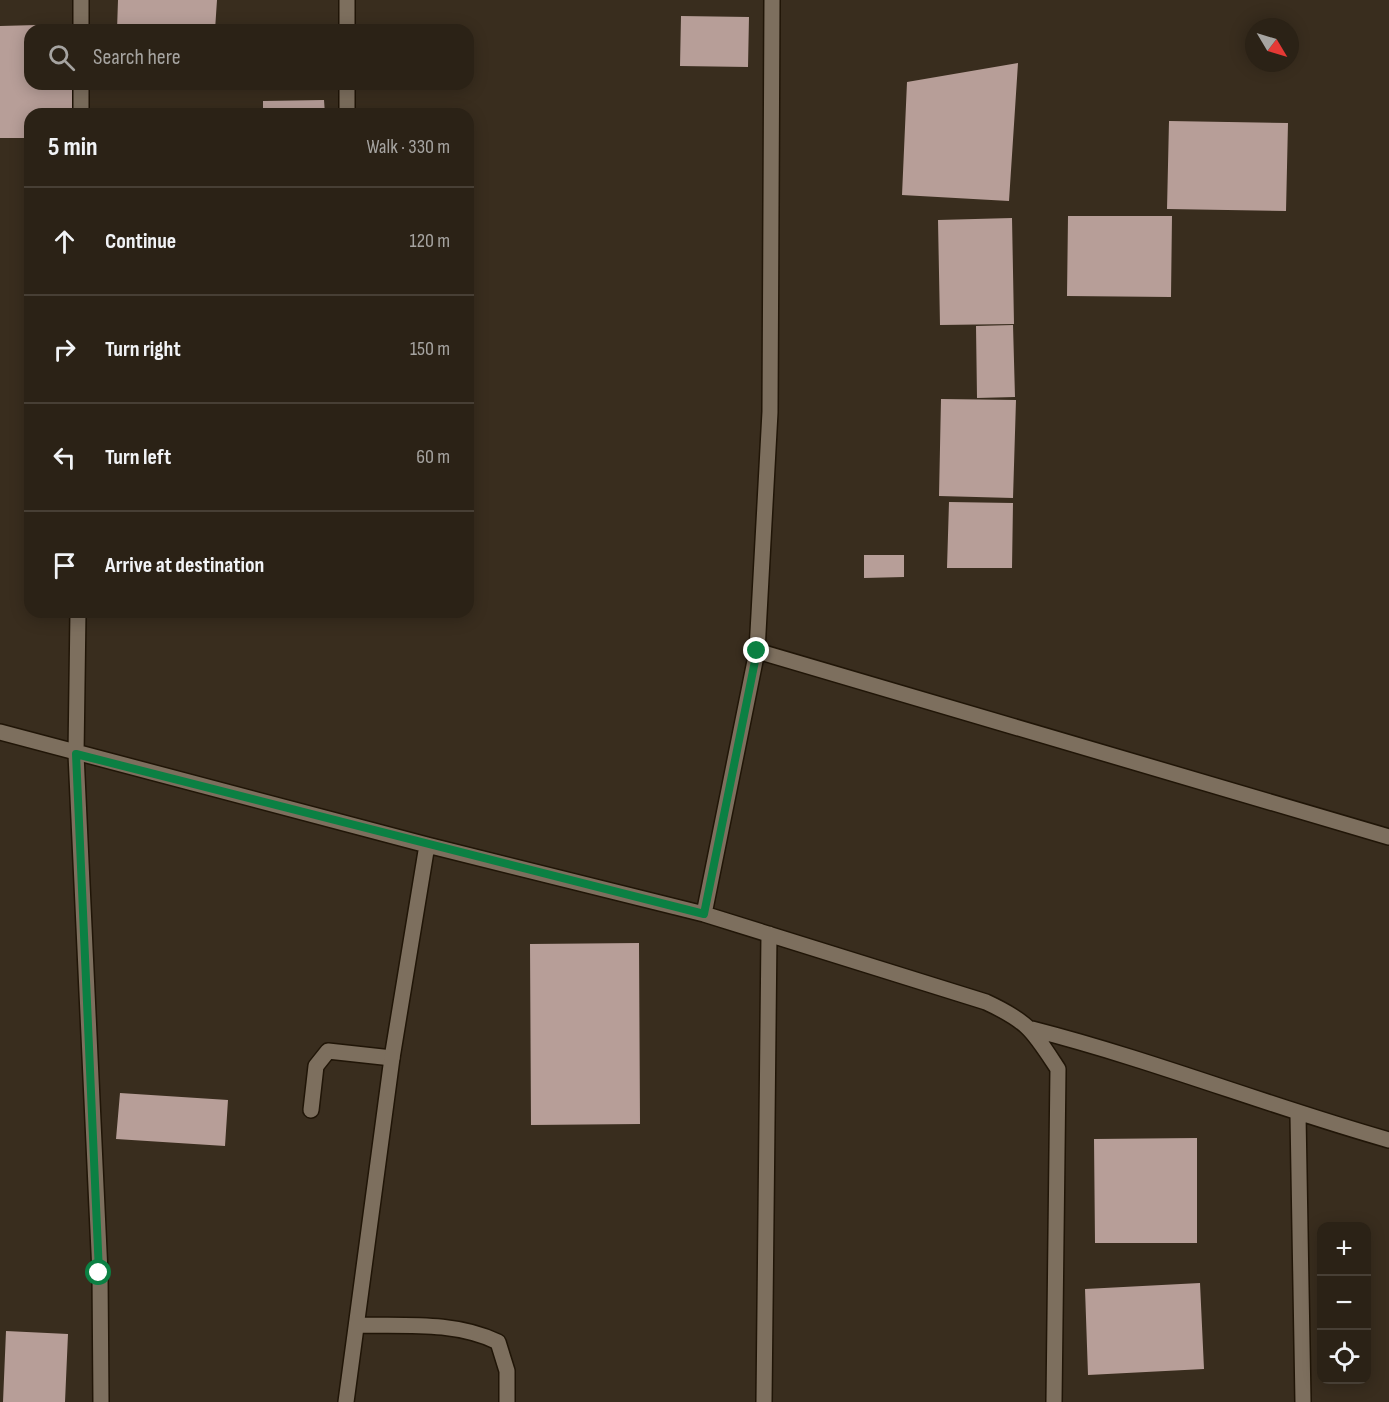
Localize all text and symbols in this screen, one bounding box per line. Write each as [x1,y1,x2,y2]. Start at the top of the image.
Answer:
north arrow [1245,18,1299,72]
search box [24,24,474,90]
icon: search [45,41,78,74]
text: Search here [93,44,180,71]
text: 5 min [48,132,98,163]
text: Walk · 330 m [366,135,450,159]
icon: ahead [48,225,81,258]
text: Continue [105,228,176,255]
text: 120 m [410,229,450,253]
icon: right [48,333,81,366]
text: Turn right [105,336,181,363]
text: 150 m [410,337,450,361]
icon: left [48,441,81,474]
text: Turn left [105,444,171,471]
text: 60 m [416,445,450,469]
icon: arrive [48,549,81,582]
text: Arrive at destination [105,552,264,579]
route end [743,637,769,663]
map controls [1317,1222,1371,1384]
button: + [1317,1222,1371,1276]
route start [85,1259,111,1285]
button: − [1317,1276,1371,1330]
button: locate [1317,1330,1371,1384]

